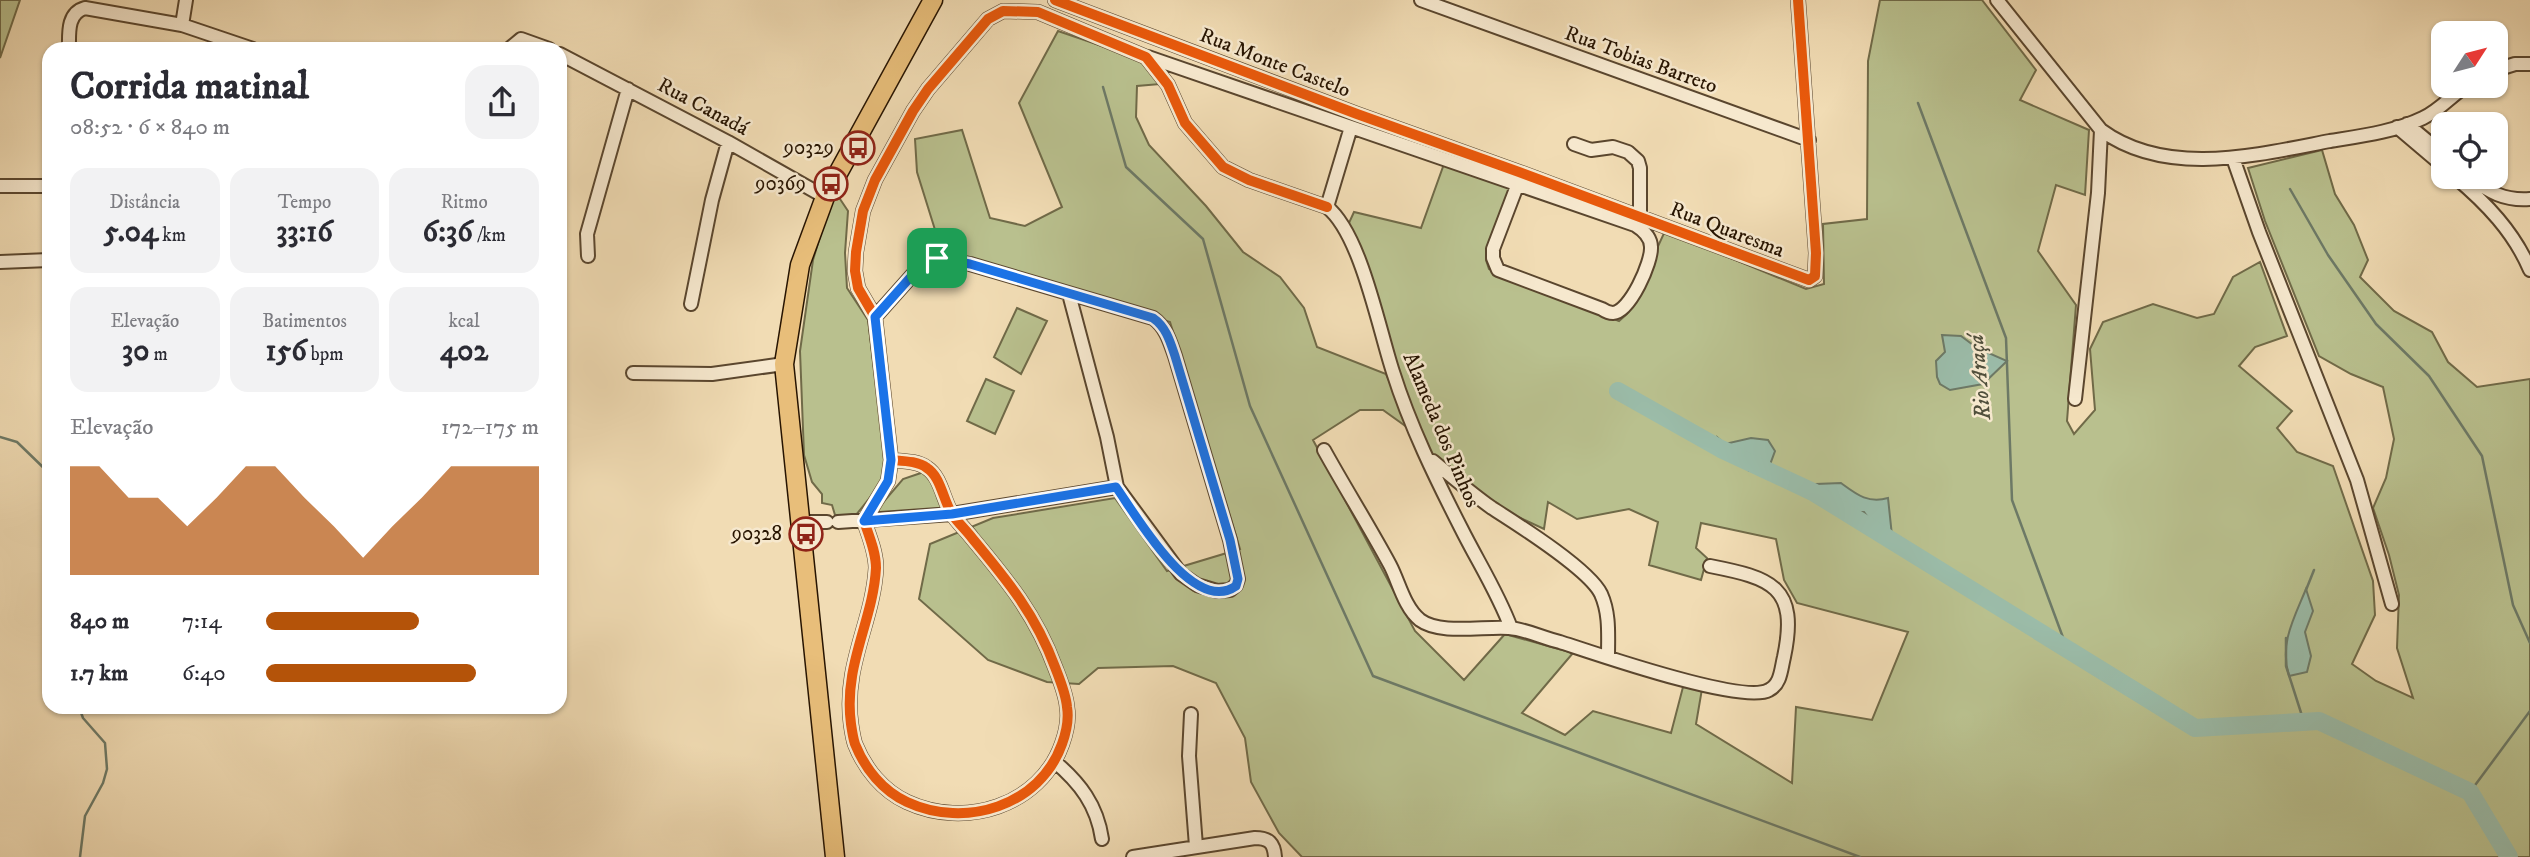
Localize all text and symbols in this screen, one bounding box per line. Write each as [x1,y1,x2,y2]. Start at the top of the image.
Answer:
street label: Rua Tobias Barreto [1561,20,1721,100]
north arrow [2431,21,2508,98]
map controls [2431,21,2508,189]
street label: Rua Monte Castelo [1196,22,1354,104]
text: Corrida matinal [70,63,309,111]
button: share [465,65,539,139]
street label: Rua Canadá [653,72,753,142]
button: locate [2431,112,2508,189]
text: 08:52 · 6 × 840 m [70,113,230,142]
bus stop icon: 90329 [839,129,877,167]
place label: 90329 [783,135,834,161]
bus stop icon: 90369 [812,165,850,203]
place label: 90369 [754,171,806,197]
text: Distância [110,191,180,214]
text: Tempo [278,191,331,214]
text: Ritmo [441,191,488,214]
street label: Rua Quaresma [1666,196,1788,264]
text: 5.04 [104,214,158,251]
text: 33:16 [276,214,333,251]
text: 6:36 [423,214,473,251]
text: km [158,224,186,247]
text: /km [473,224,506,247]
pin [907,228,967,288]
icon: arrive [918,239,956,277]
text: Elevação [110,310,179,333]
text: Batimentos [262,310,347,333]
text: kcal [449,310,480,333]
water label: Rio Araçá [1962,330,1998,422]
text: 30 [122,333,149,370]
text: 156 [265,333,307,370]
text: 402 [440,333,488,370]
text: m [149,343,168,366]
text: bpm [307,343,344,366]
street label: Alameda dos Pinhos [1397,349,1485,511]
text: Elevação [70,413,153,442]
text: 172–175 m [441,413,539,442]
bus stop icon: 90328 [787,515,825,553]
place label: 90328 [731,521,782,547]
text: 840 m [70,607,129,636]
text: 7:14 [182,607,222,636]
text: 1.7 km [70,659,128,688]
text: 6:40 [182,659,226,688]

